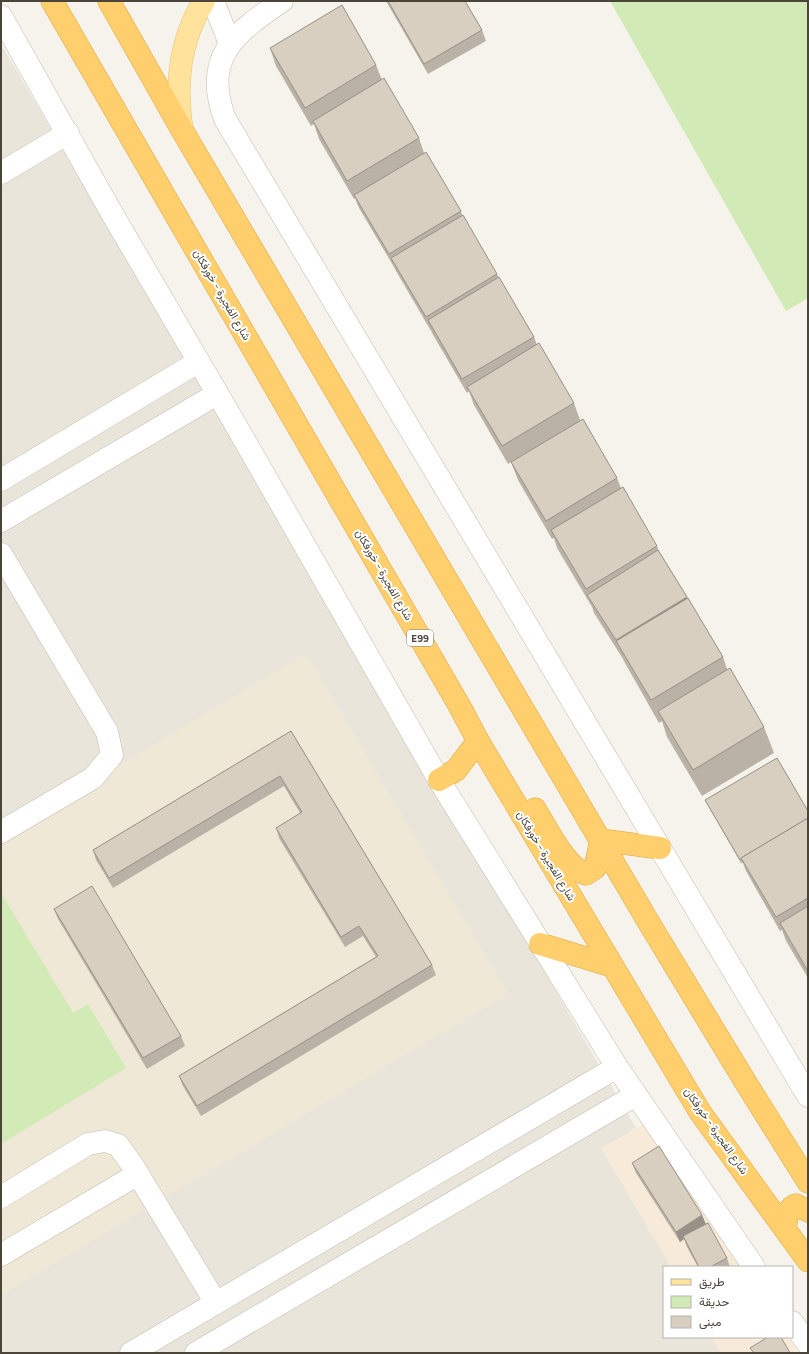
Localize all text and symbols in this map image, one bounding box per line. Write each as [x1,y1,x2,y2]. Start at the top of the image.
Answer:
street label: شارع الفجيرة - خورفكان [190,247,253,343]
street label: شارع الفجيرة - خورفكان [352,527,415,623]
road number: E99 [407,630,433,646]
street label: شارع الفجيرة - خورفكان [513,809,578,904]
street label: شارع الفجيرة - خورفكان [680,1085,751,1178]
legend [663,1266,793,1338]
text: طريق [699,1275,725,1290]
text: حديقة [699,1295,729,1309]
text: مبنى [699,1315,721,1330]

